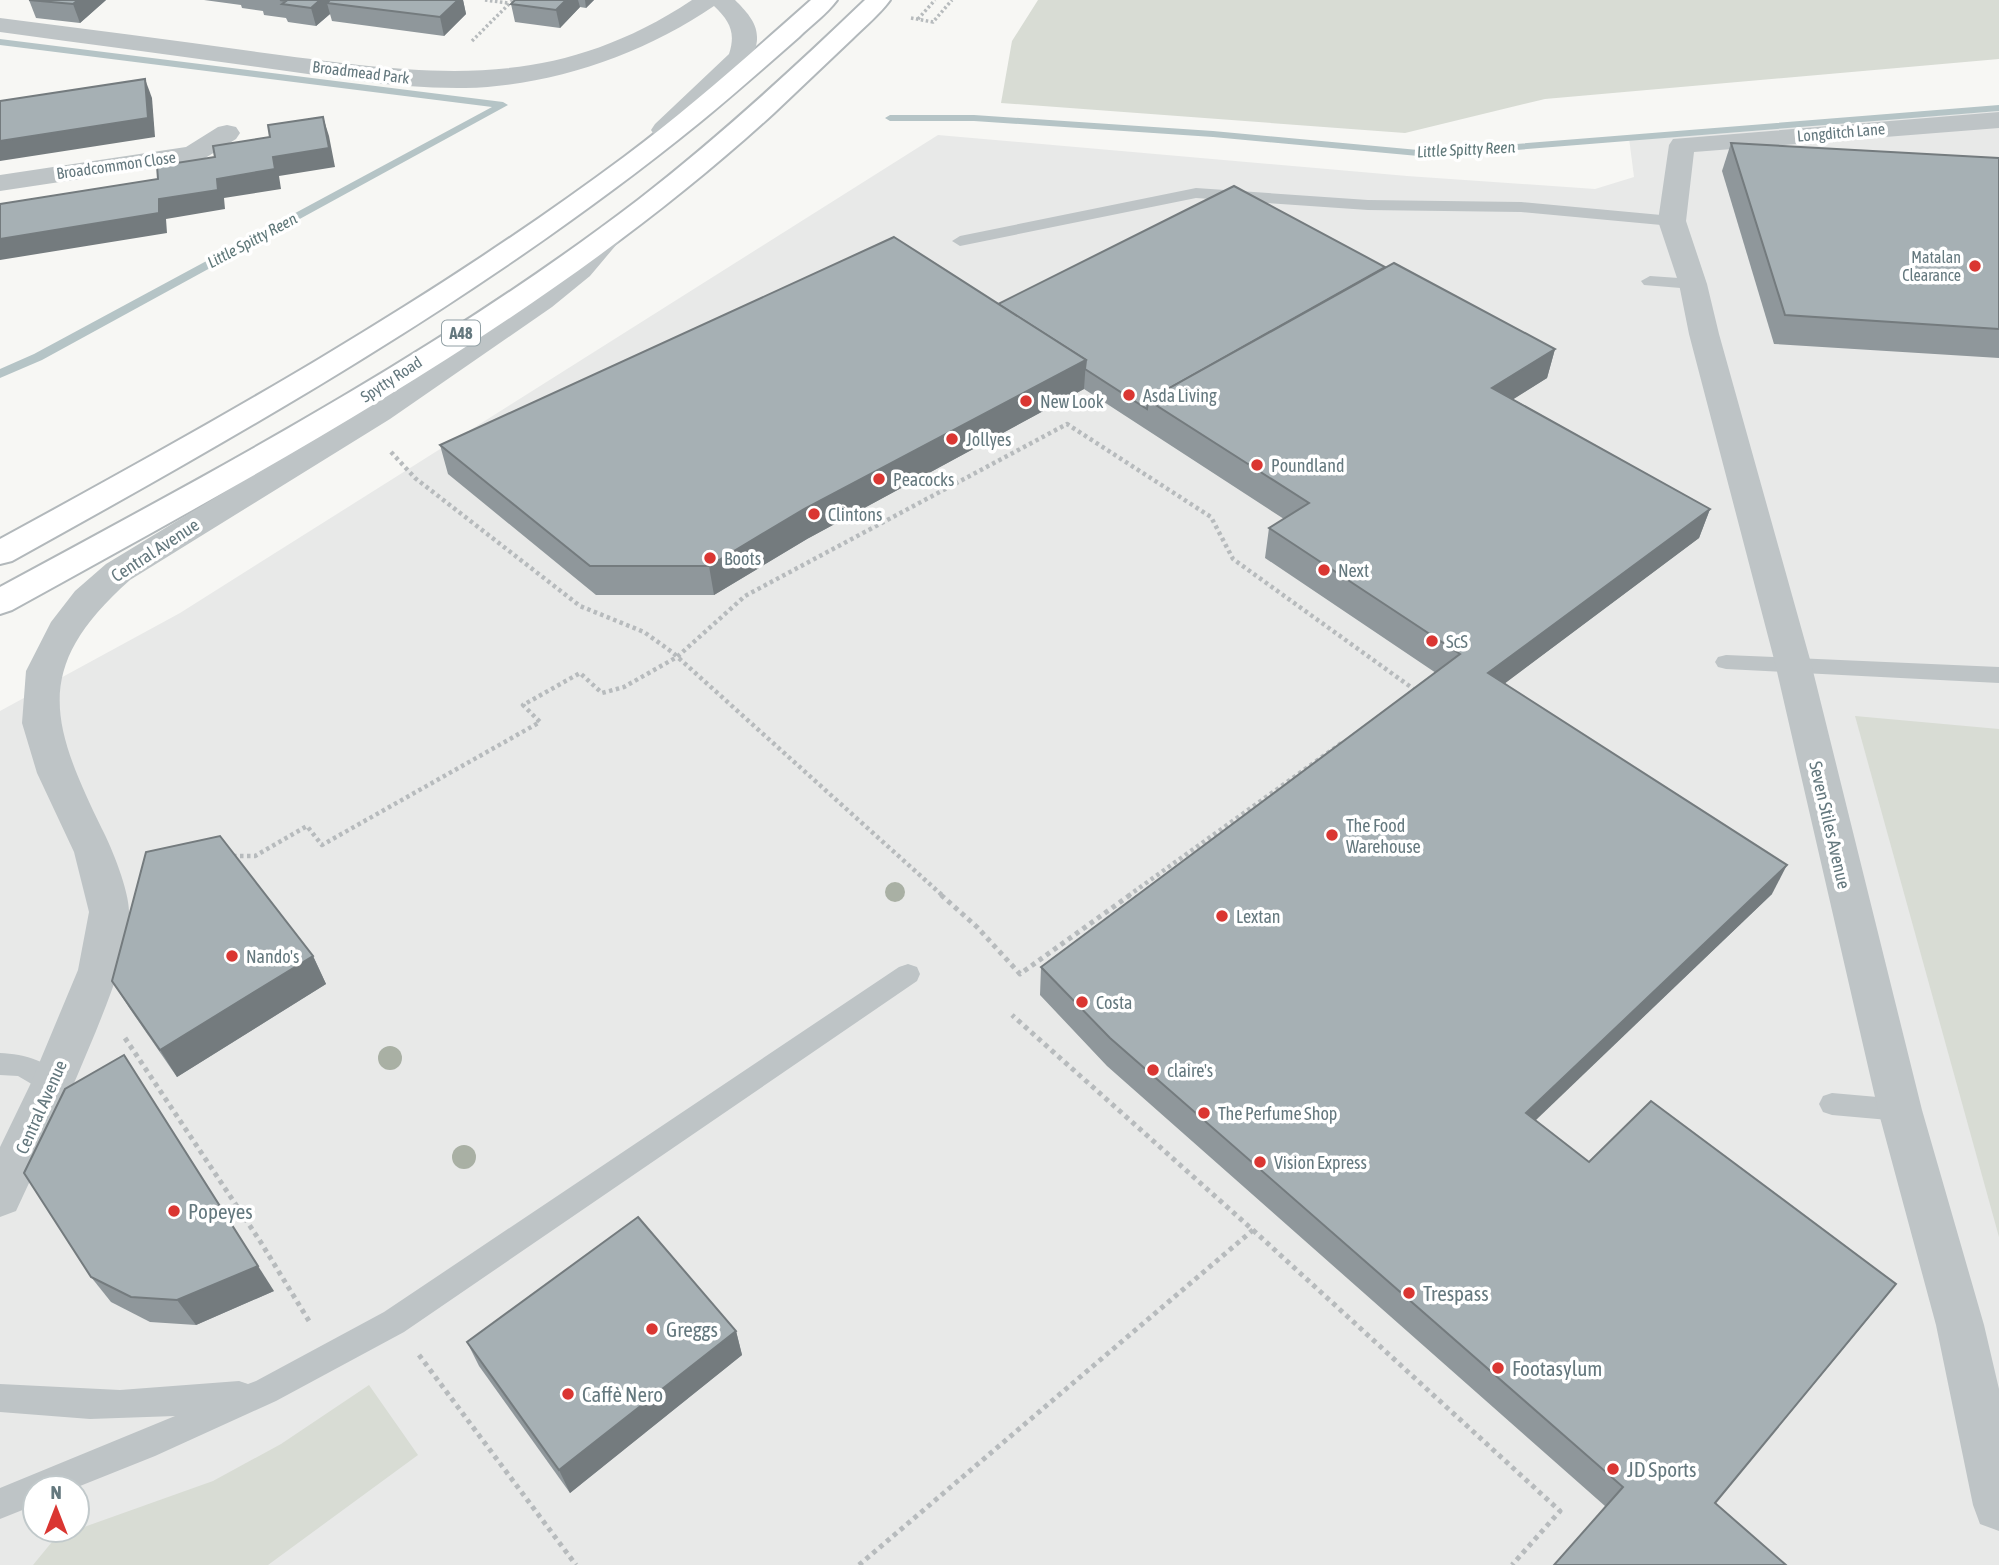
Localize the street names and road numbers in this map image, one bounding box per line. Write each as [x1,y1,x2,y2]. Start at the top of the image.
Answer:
street label: Broadmead Park [311,57,411,87]
street label: Longditch Lane [1796,119,1886,146]
street label: Broadcommon Close [55,148,177,182]
road number: A48 [442,320,480,346]
street label: Spytty Road [357,353,425,406]
street label: Central Avenue [107,514,203,586]
street label: Seven Stiles Avenue [1805,759,1855,891]
street label: Central Avenue [11,1057,71,1157]

